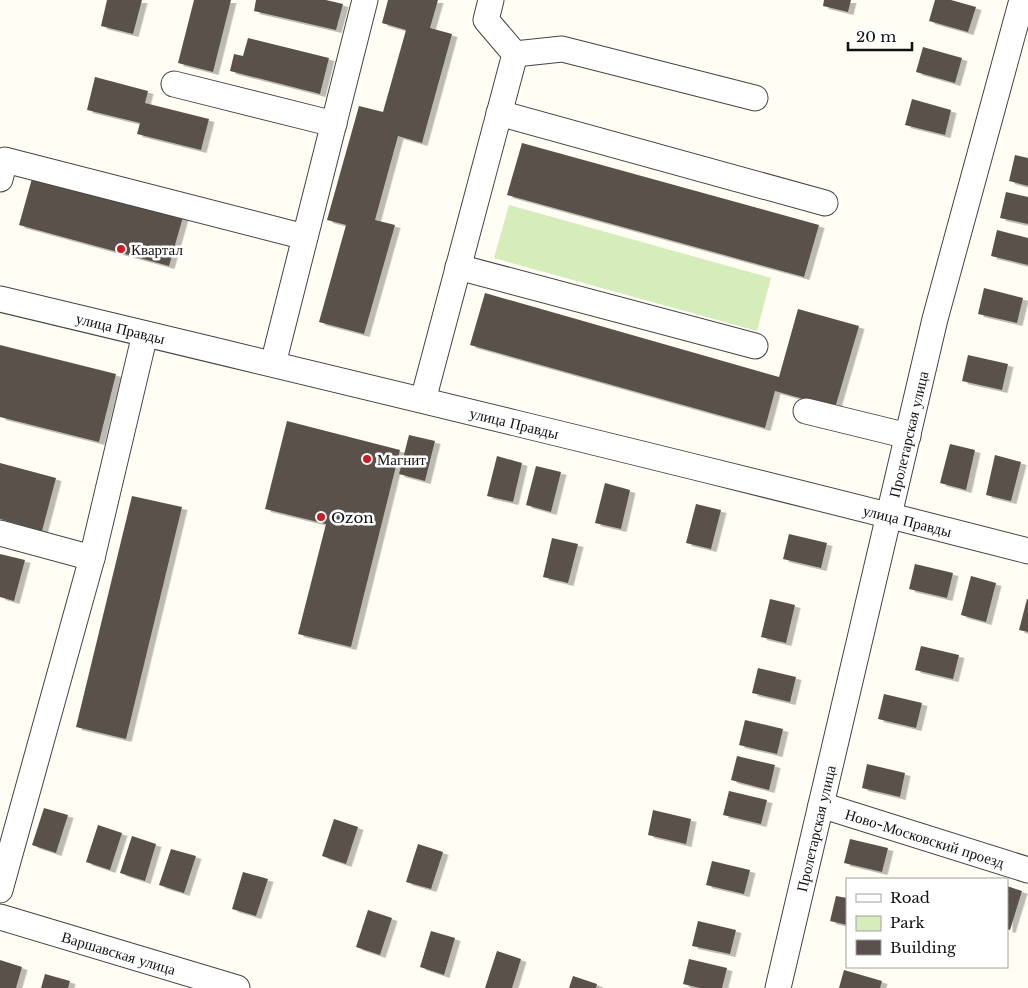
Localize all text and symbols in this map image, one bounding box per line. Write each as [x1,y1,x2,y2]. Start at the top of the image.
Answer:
scale bar [848,20,912,52]
text: 20 m [856,27,896,46]
place label: Квартал [131,240,183,259]
marker: Квартал [115,243,127,255]
street label: улица Правды [74,308,167,348]
street label: Пролетарская улица [884,369,932,499]
street label: улица Правды [468,403,561,443]
place label: Магнит [377,450,426,469]
marker: Магнит [361,453,373,465]
street label: улица Правды [861,500,954,541]
place label: Ozon [331,508,374,527]
marker: Ozon [315,511,327,523]
street label: Пролетарская улица [791,763,840,894]
street label: Ново-Московский проезд [843,804,1007,872]
legend [846,878,1008,968]
text: Road [890,888,930,907]
text: Park [890,913,926,932]
street label: Варшавская улица [59,927,178,979]
text: Building [890,938,957,957]

